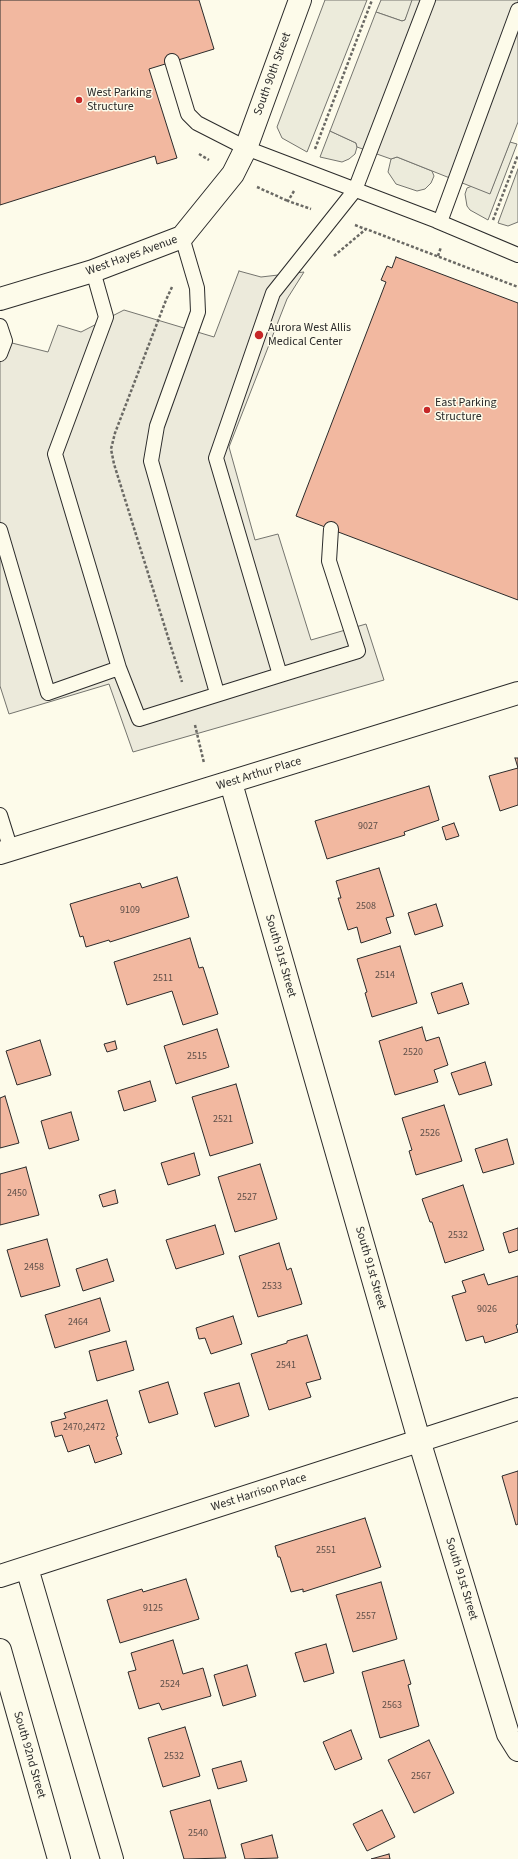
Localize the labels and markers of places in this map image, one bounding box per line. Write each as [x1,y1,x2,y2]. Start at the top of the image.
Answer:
place label: West Parking Structure [87,86,152,114]
marker: West Parking Structure [74,95,84,105]
place label: Aurora West Allis Medical Center [268,321,351,349]
marker: Aurora West Allis Medical Center [253,329,265,341]
place label: East Parking Structure [435,396,497,424]
marker: East Parking Structure [422,405,432,415]

